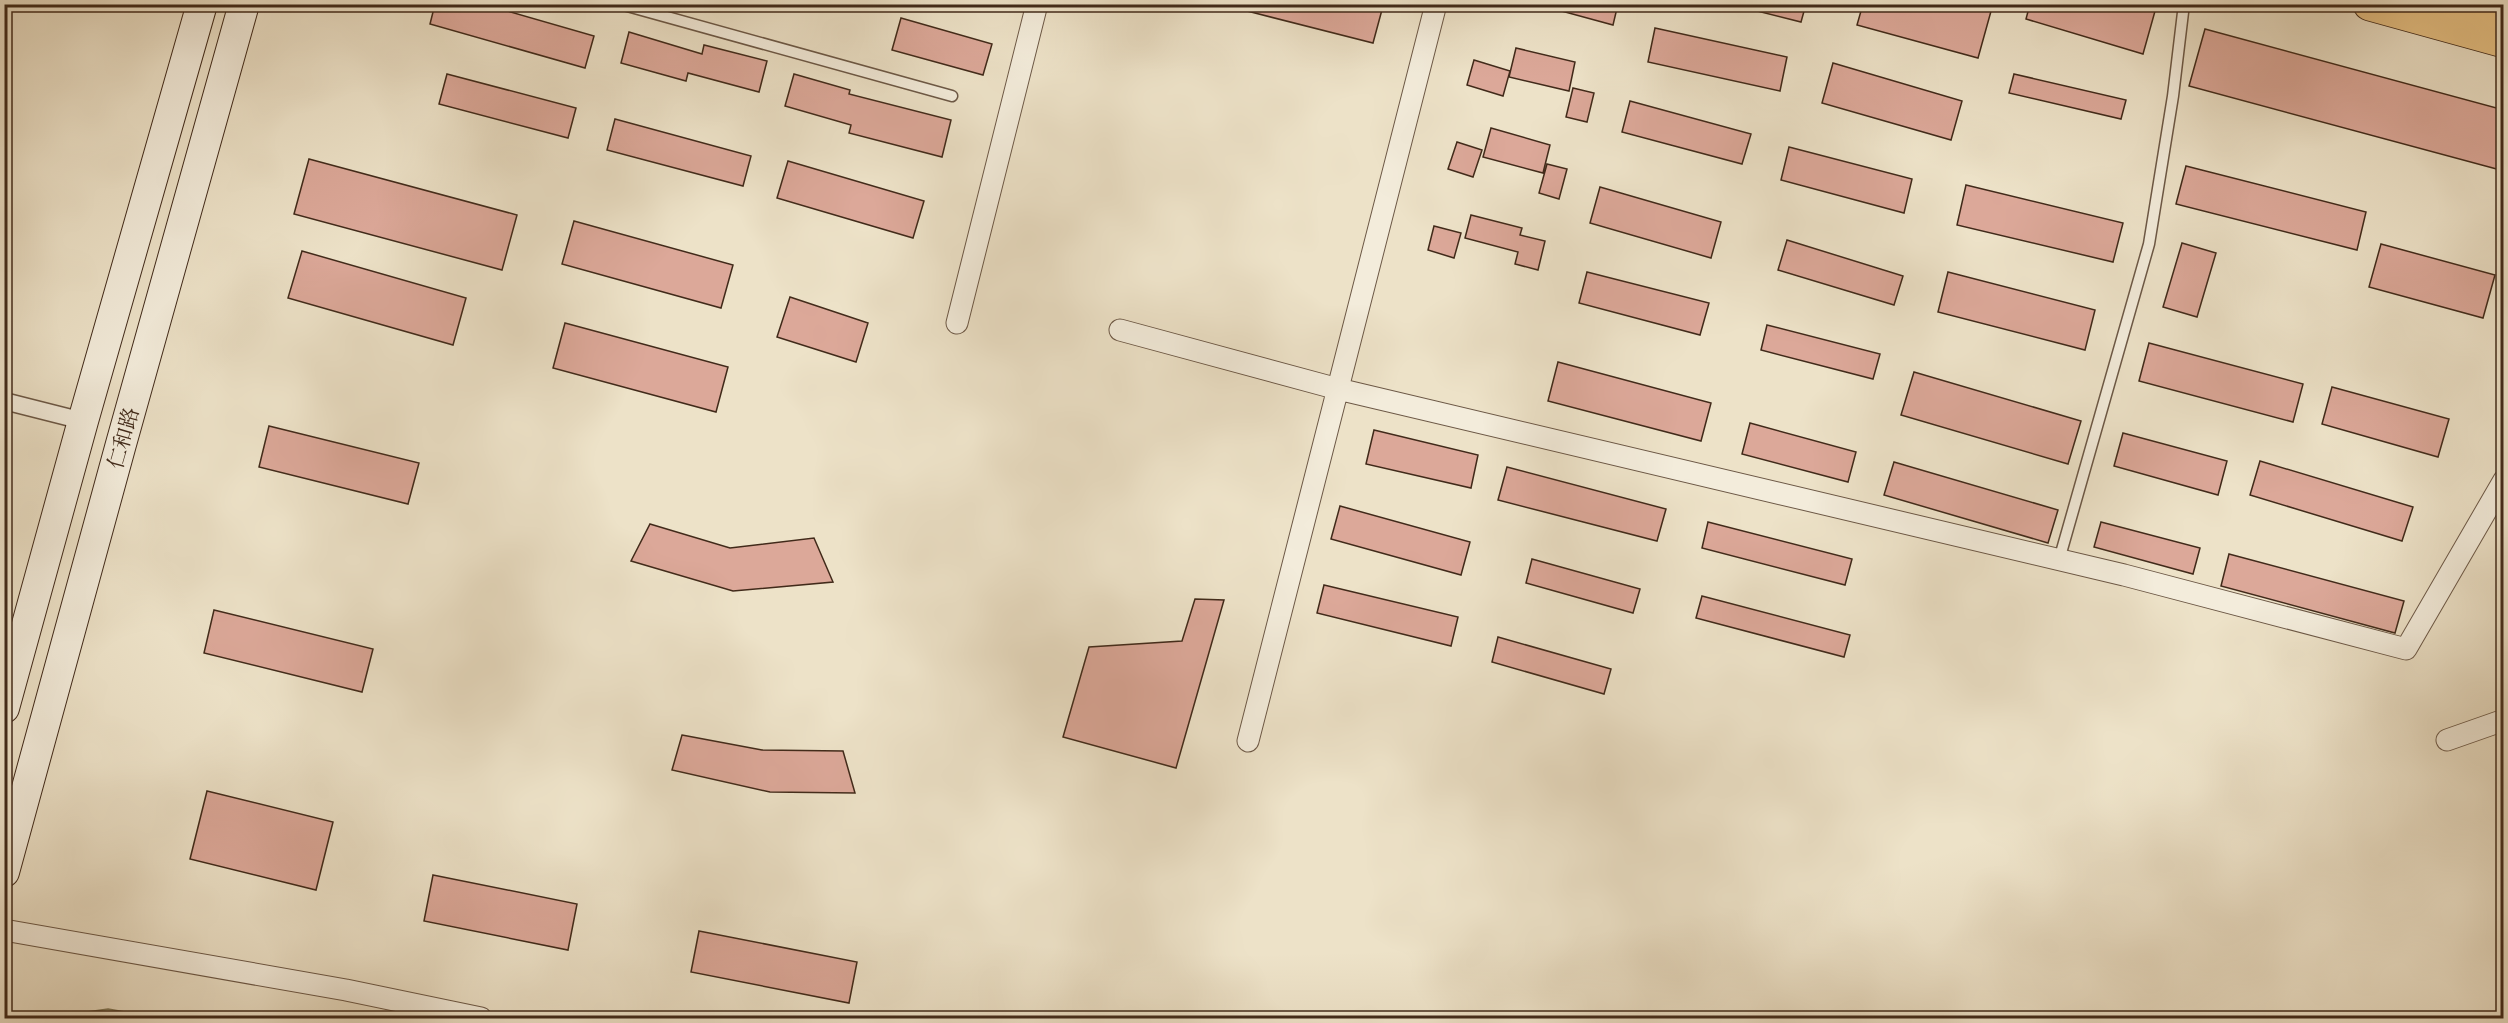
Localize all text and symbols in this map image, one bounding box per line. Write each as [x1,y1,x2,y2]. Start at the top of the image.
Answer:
street label: 仁和路 [99,403,147,473]

